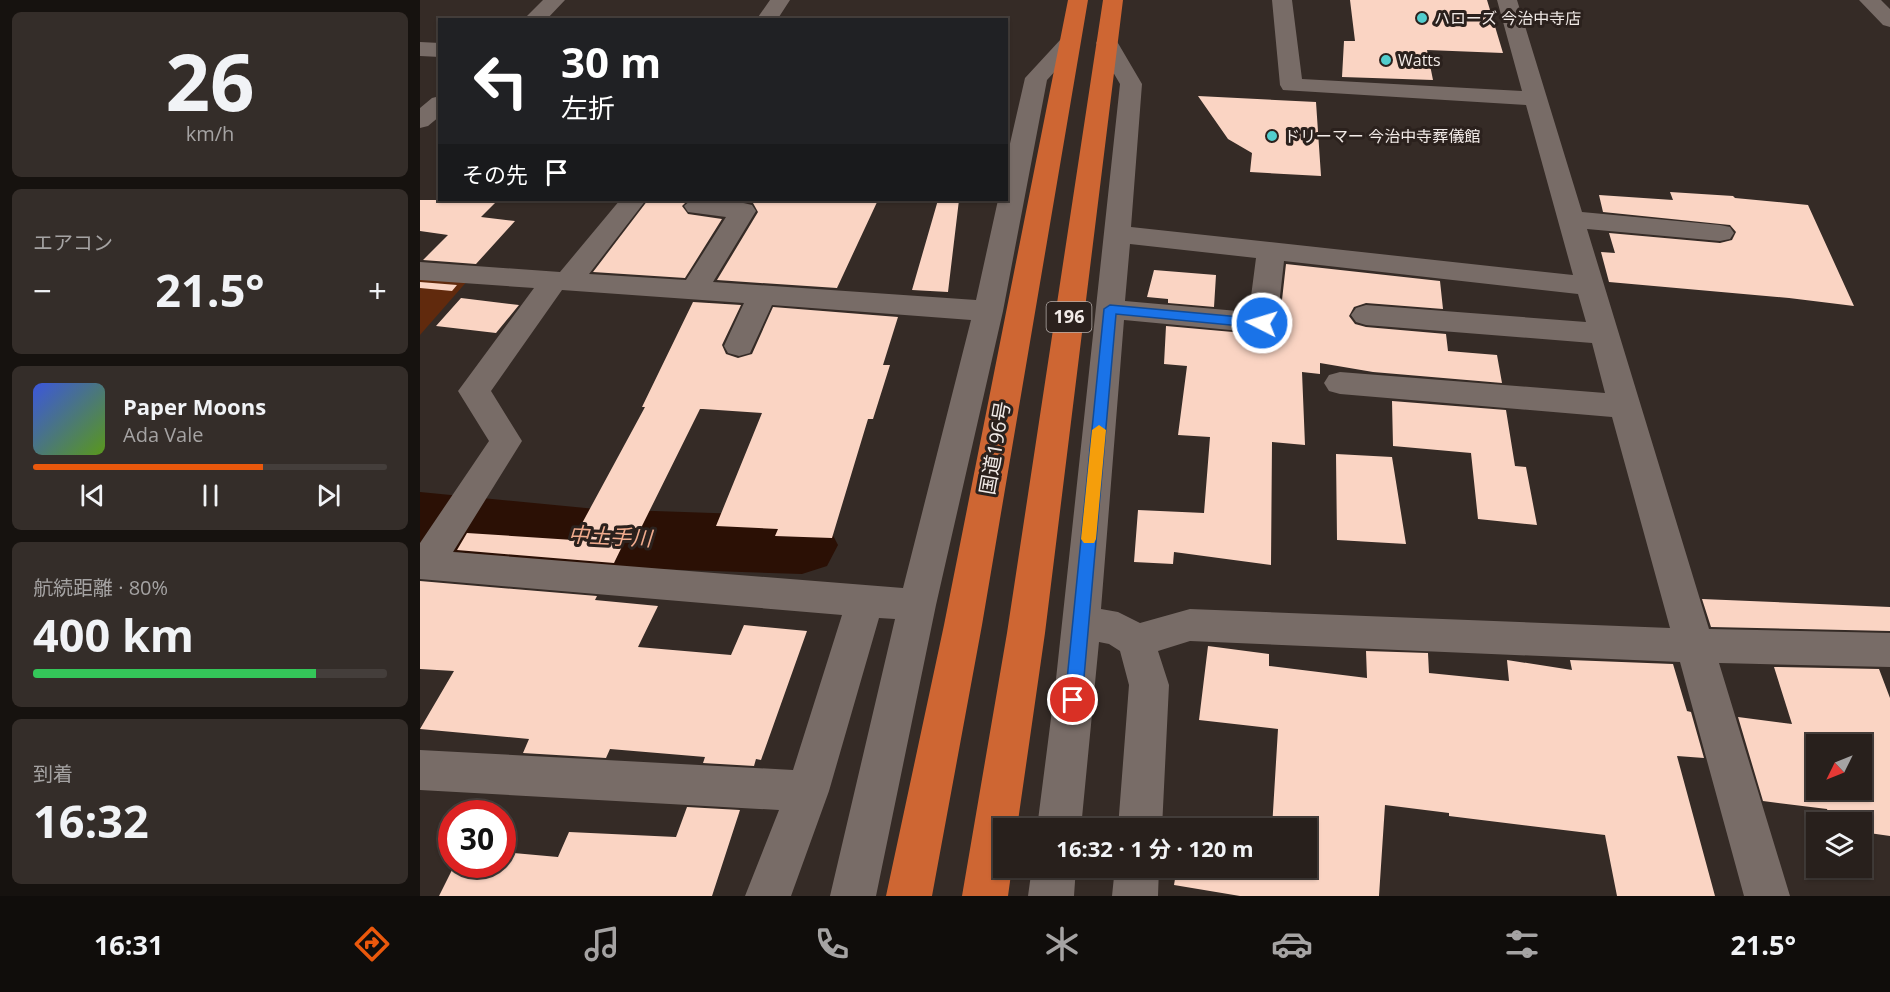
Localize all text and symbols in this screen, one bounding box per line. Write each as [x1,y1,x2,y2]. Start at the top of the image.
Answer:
place label: ハローズ 今治中寺店 [1434,7,1581,29]
marker: ハローズ 今治中寺店 [1415,11,1429,25]
text: 26 [165,28,255,134]
text: 30 m [561,33,661,90]
icon: left [462,42,540,120]
place label: Watts [1398,49,1441,71]
marker: Watts [1379,53,1393,67]
text: 左折 [561,89,615,126]
text: km/h [186,120,234,147]
place label: ドリーマー 今治中寺葬儀館 [1284,125,1480,147]
marker: ドリーマー 今治中寺葬儀館 [1265,129,1279,143]
icon: arrive [540,156,573,189]
text: その先 [462,159,528,189]
text: エアコン [33,229,113,256]
text: 21.5° [155,259,265,320]
text: − [33,268,52,313]
text: + [368,268,387,313]
position arrow [1230,291,1294,355]
road number: 196 [1046,302,1092,332]
text: Paper Moons [123,391,266,421]
street label: 国道196号 [973,399,1016,497]
text: Ada Vale [123,421,204,448]
icon: previous [76,479,109,512]
icon: pause [194,479,227,512]
icon: next [312,479,345,512]
water label: 中土手川 [567,520,655,552]
text: 航続距離 · 80% [33,574,168,601]
text: 400 km [33,604,194,665]
pin [1047,674,1098,725]
icon: arrive [1056,683,1089,716]
north arrow [1806,734,1872,800]
map controls [1806,734,1872,878]
text: 到着 [33,760,73,787]
text: 16:32 [33,790,149,851]
speed limit sign: 30 [438,800,516,878]
button: layers [1806,812,1872,878]
text: 16:32 · 1 分 · 120 m [1056,833,1254,863]
icon: directions [351,923,393,965]
icon: music [581,923,623,965]
icon: phone [811,923,853,965]
icon: climate [1041,923,1083,965]
icon: car [1271,923,1313,965]
icon: filters [1501,923,1543,965]
text: 16:31 [94,926,163,963]
text: 21.5° [1730,926,1796,963]

